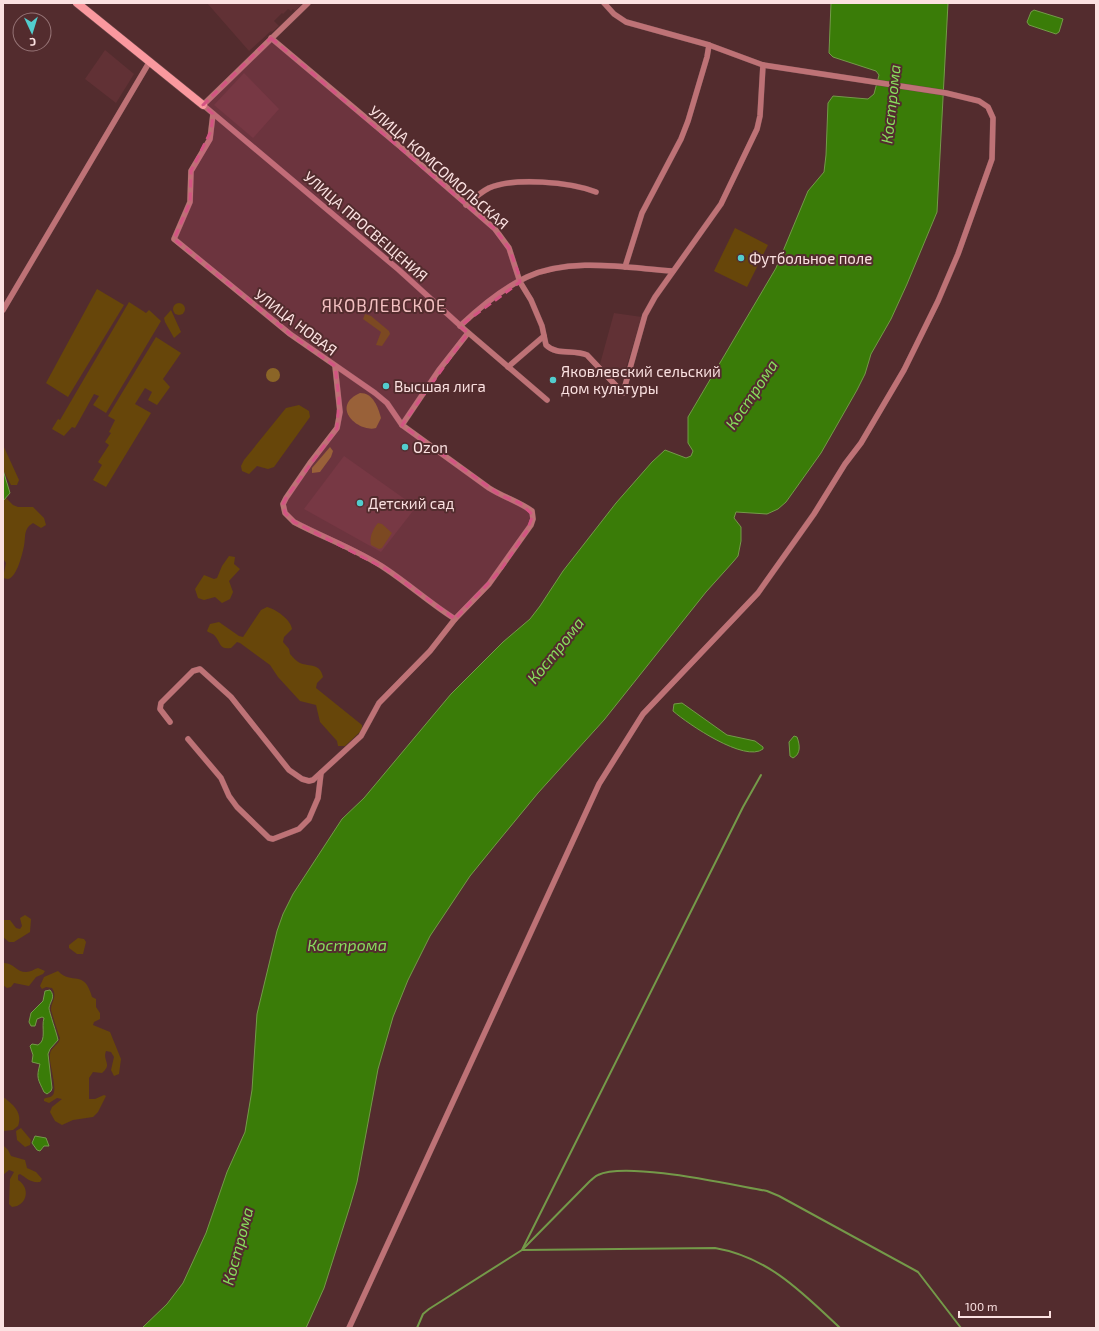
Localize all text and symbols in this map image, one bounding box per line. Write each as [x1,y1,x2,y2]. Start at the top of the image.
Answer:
north arrow [12,12,52,52]
text: С [29,36,36,49]
water label: Кострома [876,63,904,145]
street label: УЛИЦА КОМСОМОЛЬСКАЯ [365,101,513,233]
street label: УЛИЦА ПРОСВЕЩЕНИЯ [300,167,432,285]
place label: Футбольное поле [749,249,872,268]
marker: Футбольное поле [736,253,746,263]
street label: УЛИЦА НОВАЯ [251,285,341,359]
district label: ЯКОВЛЕВСКОЕ [321,295,447,315]
water label: Кострома [721,356,781,432]
place label: Яковлевский сельский дом культуры [561,362,721,398]
marker: Яковлевский сельский дом культуры [548,375,558,385]
place label: Высшая лига [394,377,486,395]
marker: Высшая лига [381,381,391,391]
place label: Ozon [413,438,448,456]
marker: Ozon [400,442,410,452]
place label: Детский сад [368,494,454,512]
marker: Детский сад [355,498,365,508]
water label: Кострома [523,613,587,687]
water label: Кострома [307,935,387,954]
water label: Кострома [218,1205,256,1287]
scale bar [959,1293,1050,1319]
text: 100 m [965,1299,997,1313]

